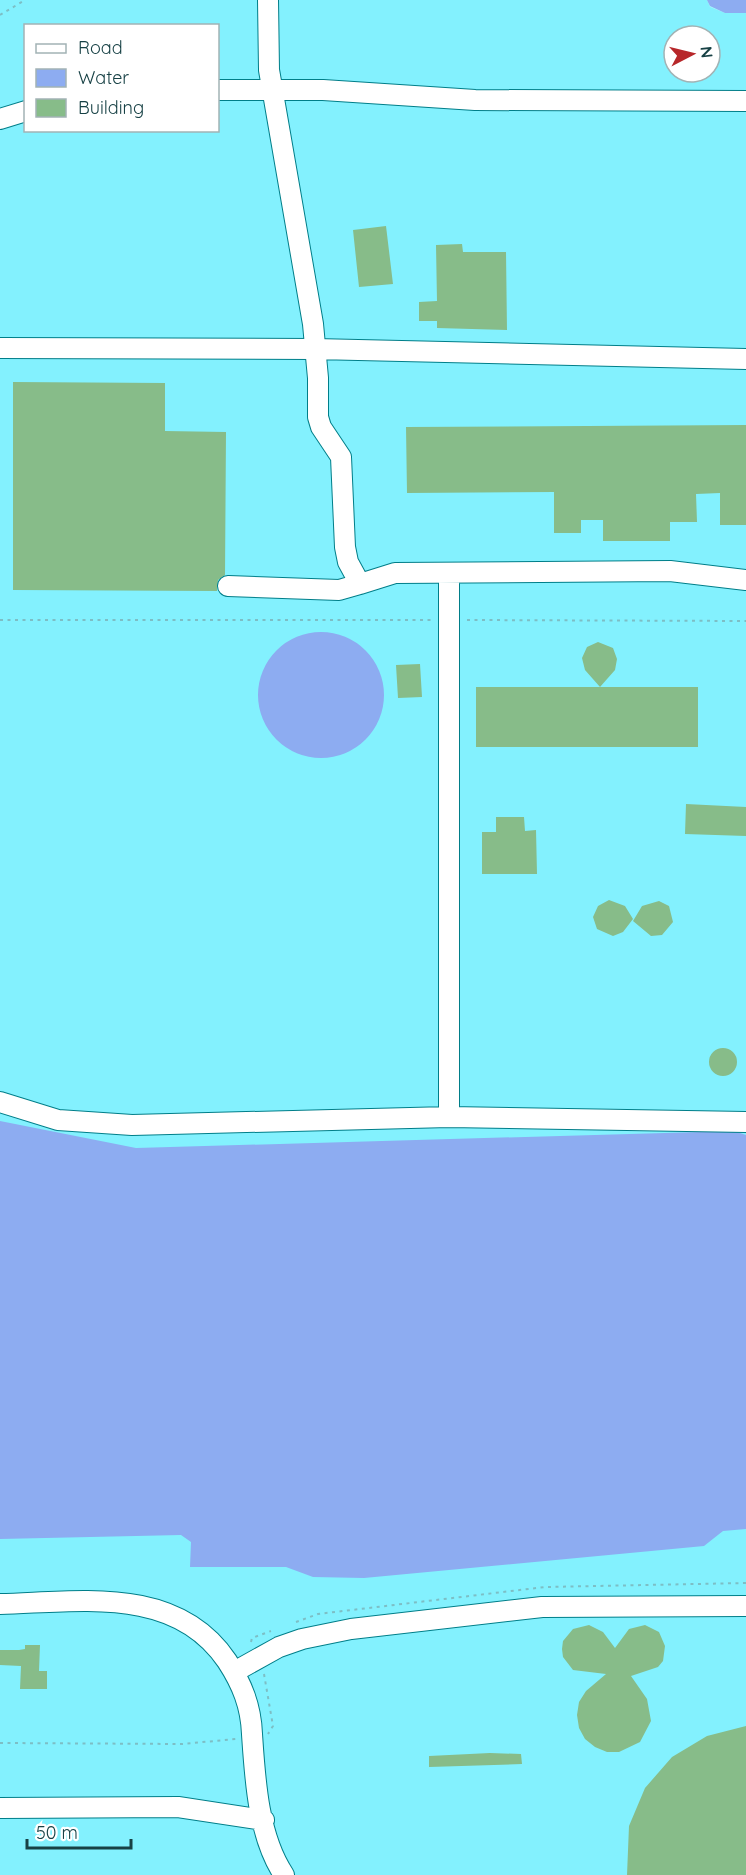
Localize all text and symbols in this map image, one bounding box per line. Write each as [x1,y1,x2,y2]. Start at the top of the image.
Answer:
legend [24,24,219,132]
north arrow [662,24,722,84]
text: Road [78,36,123,59]
text: N [696,45,718,59]
text: Water [78,66,129,89]
text: Building [78,96,144,119]
scale bar [27,1812,130,1850]
text: 50 m [36,1821,78,1844]

